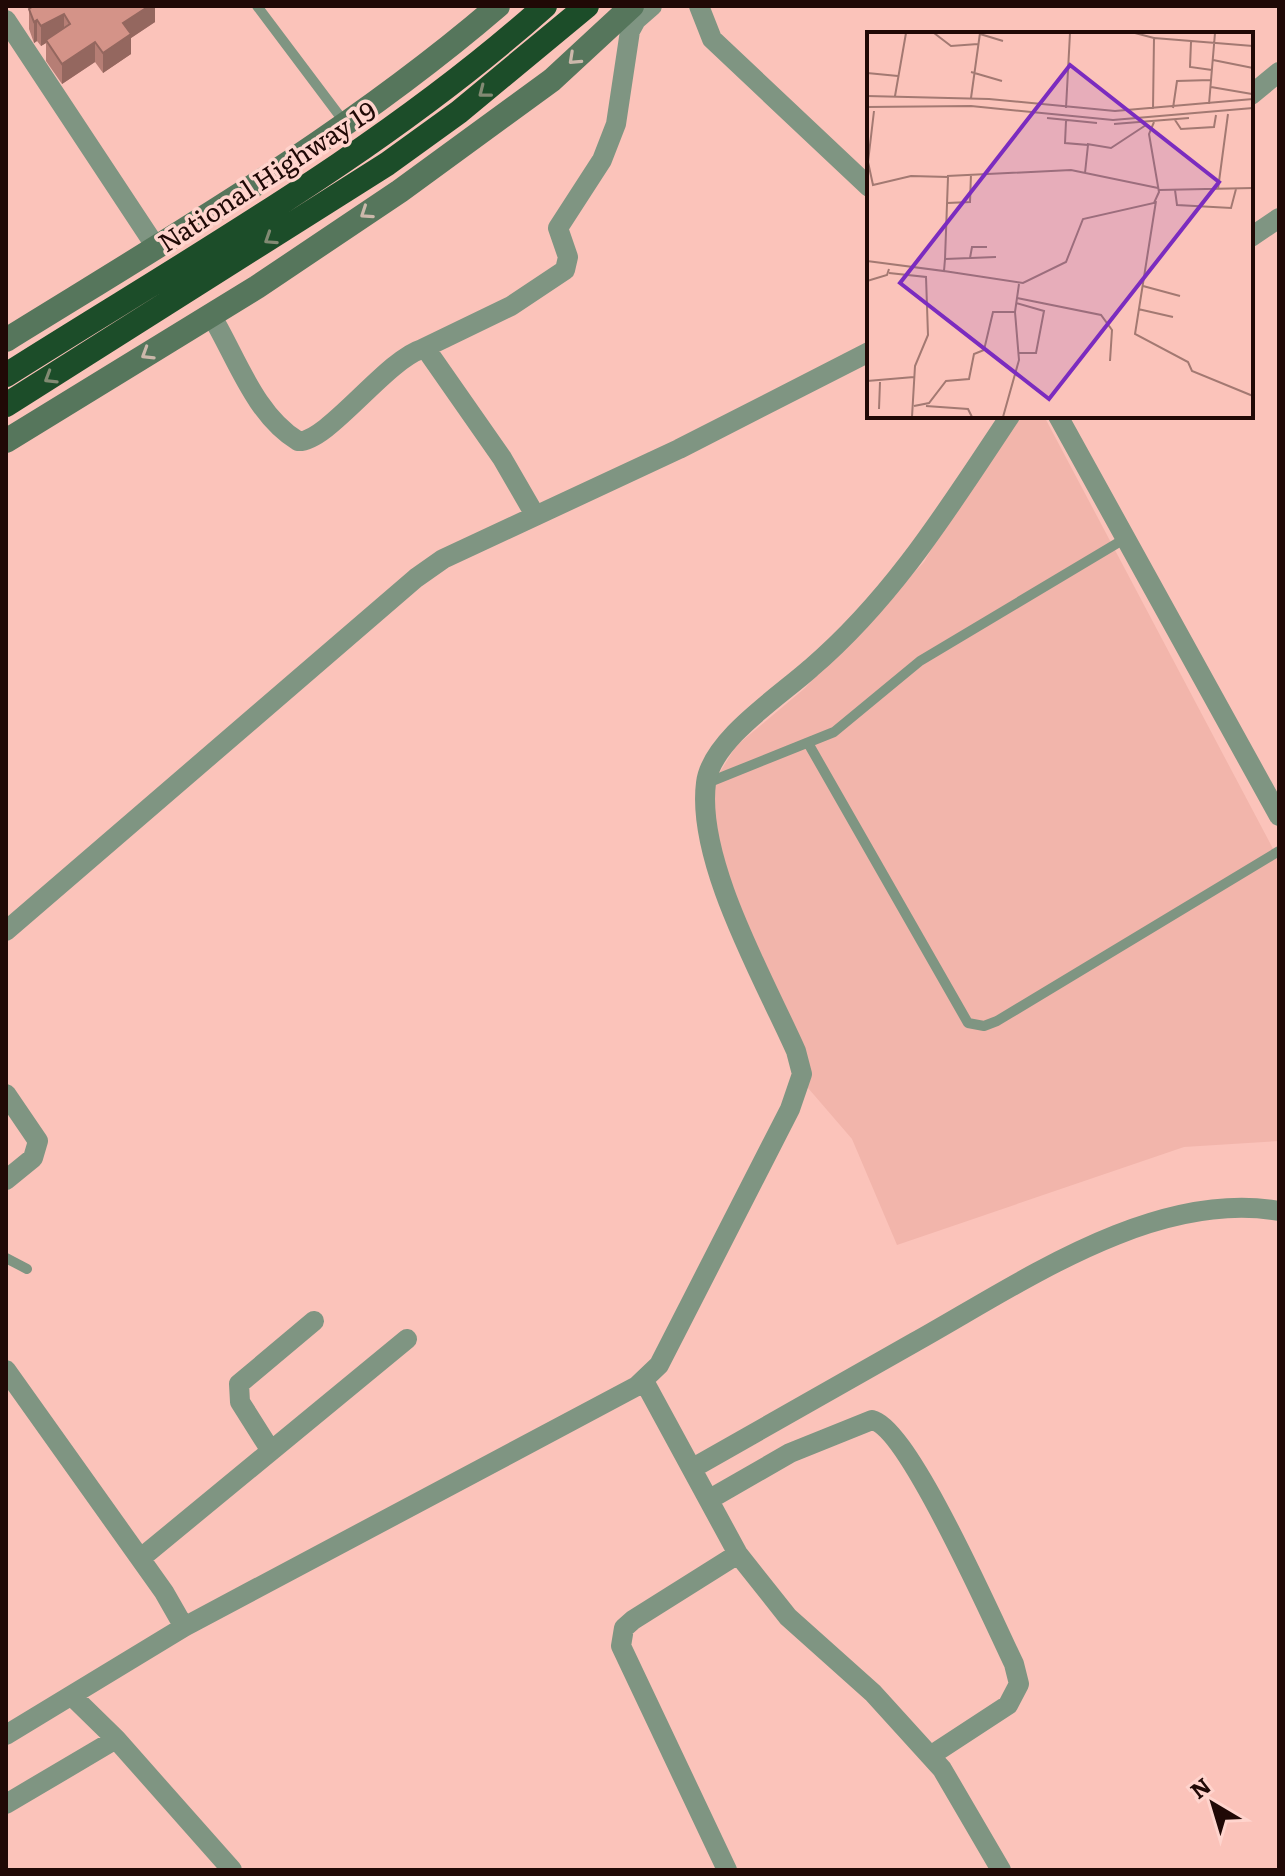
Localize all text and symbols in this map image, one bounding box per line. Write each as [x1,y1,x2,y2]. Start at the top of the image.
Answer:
inset map [867,32,1253,418]
one-way arrow [569,49,584,63]
one-way arrow [479,82,493,97]
street label: National Highway 19 [149,90,383,260]
one-way arrow [360,204,374,219]
one-way arrow [264,230,279,245]
one-way arrow [141,344,156,359]
one-way arrow [44,368,59,383]
north arrow [1173,1764,1253,1844]
text: N [1182,1768,1217,1806]

